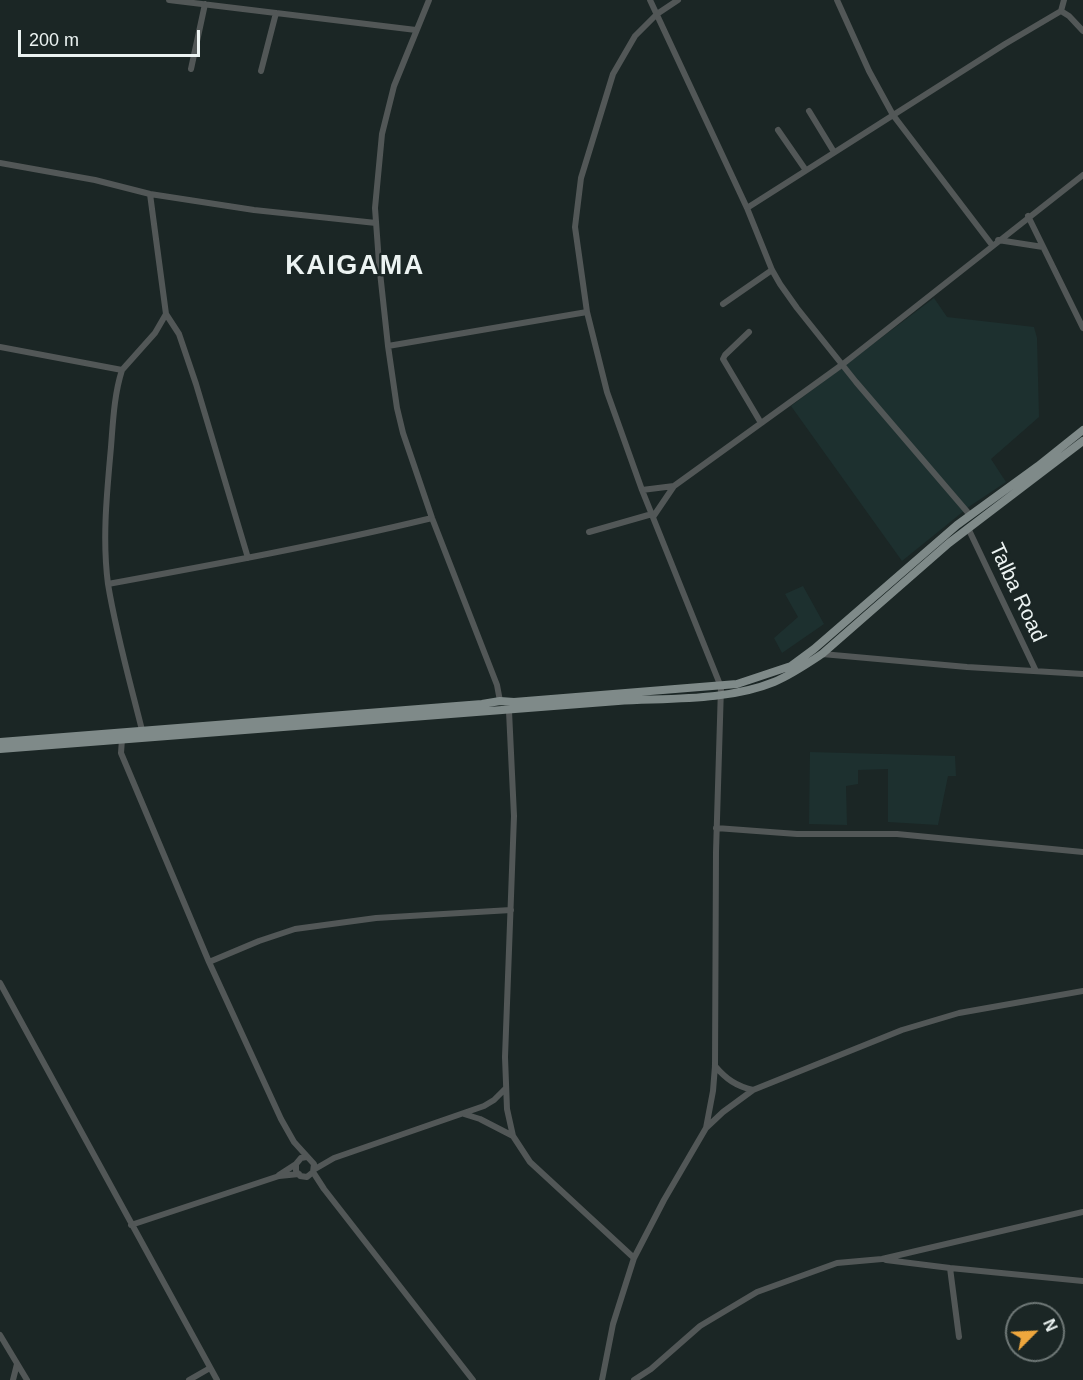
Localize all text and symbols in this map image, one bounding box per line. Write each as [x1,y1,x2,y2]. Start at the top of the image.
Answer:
scale bar [21,18,202,56]
text: 200 m [29,30,79,50]
district label: KAIGAMA [285,251,425,283]
street label: Talba Road [983,540,1051,646]
north arrow [1005,1302,1065,1362]
text: N [1040,1317,1060,1334]

